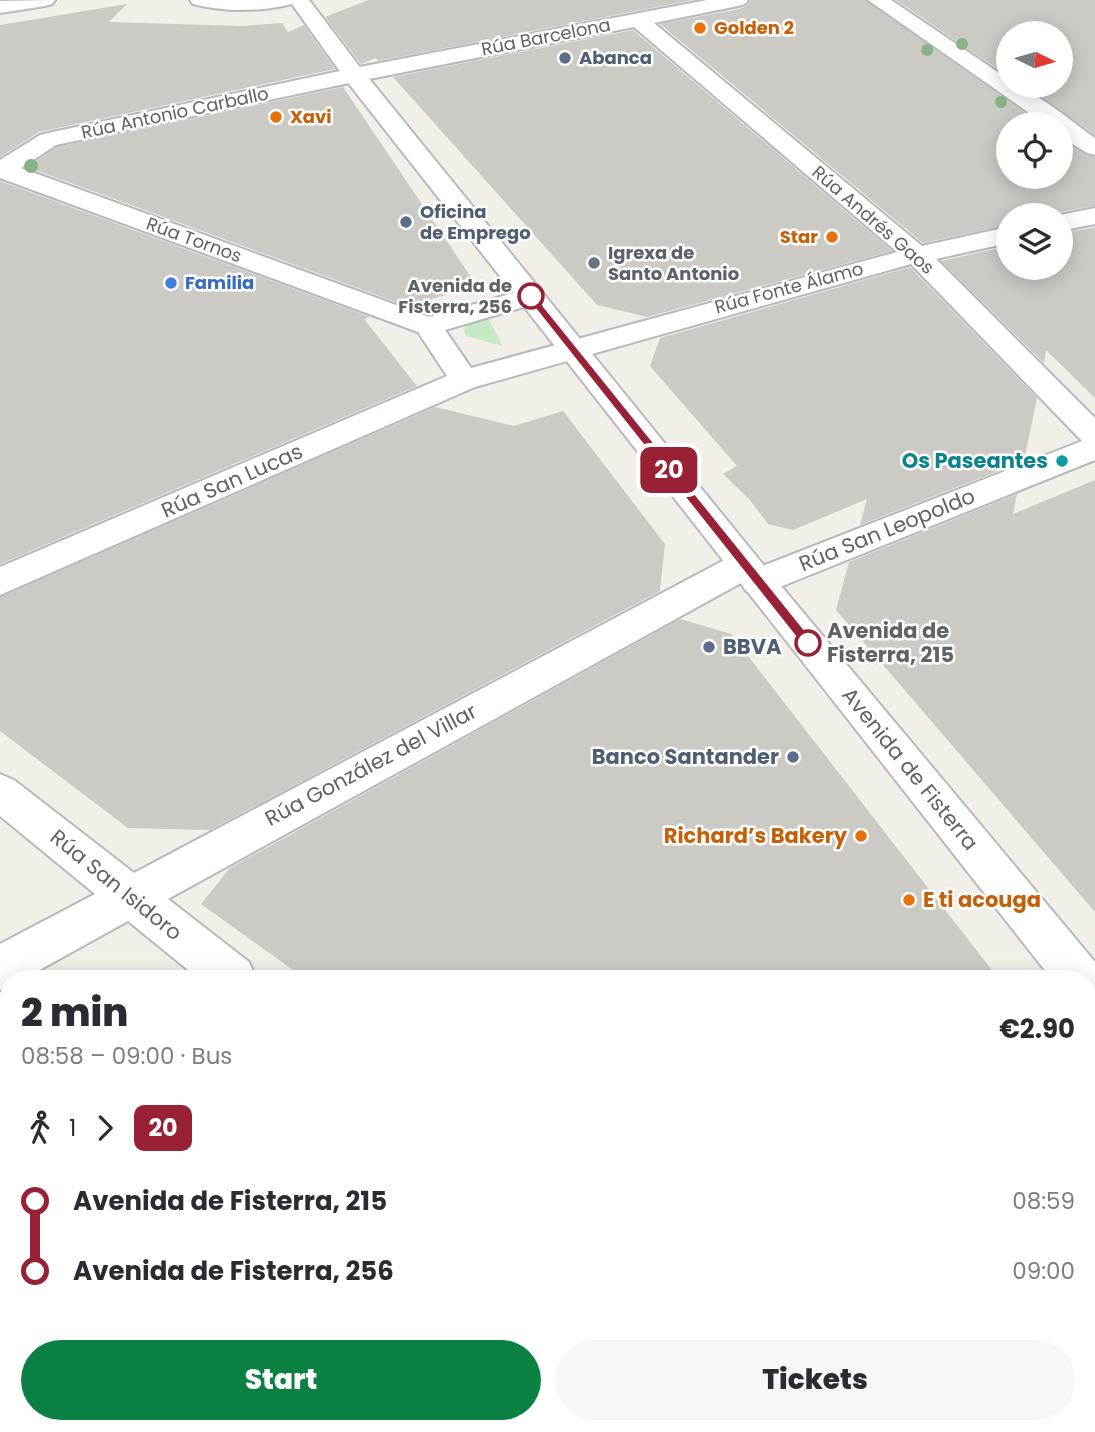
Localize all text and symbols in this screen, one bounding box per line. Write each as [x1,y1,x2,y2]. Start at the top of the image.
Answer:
street label: Rúa Barcelona [479,12,613,61]
place label: Golden 2 [714,15,794,40]
marker: Golden 2 [692,20,708,36]
north arrow [996,21,1073,98]
map controls [996,21,1073,280]
place label: Abanca [579,45,652,70]
marker: Abanca [557,50,573,66]
street label: Rúa Antonio Carballo [79,80,271,145]
place label: Xavi [290,104,332,129]
marker: Xavi [268,109,284,125]
button: locate [996,112,1073,189]
street label: Rúa Andrés Gaos [807,160,940,280]
place label: Oficina de Emprego [420,199,531,245]
button: layers [996,203,1073,280]
street label: Rúa Tornos [143,211,245,268]
marker: Oficina de Emprego [398,214,414,230]
place label: Star [780,224,818,249]
marker: Star [824,229,840,245]
place label: Igrexa de Santo Antonio [608,240,739,286]
marker: Igrexa de Santo Antonio [586,255,602,271]
street label: Rúa Fonte Álamo [712,256,866,319]
place label: Familia [185,270,254,295]
place label: Avenida de Fisterra, 256 [398,273,512,319]
marker: Familia [163,275,179,291]
marker: Avenida de Fisterra, 256 [518,283,544,309]
street label: Rúa San Lucas [156,436,307,525]
place label: Os Paseantes [902,446,1048,475]
line badge: 20 [638,447,700,493]
text: 20 [654,453,684,486]
marker: Os Paseantes [1054,453,1070,469]
street label: Rúa San Leopoldo [794,481,979,578]
place label: Avenida de Fisterra, 215 [827,616,954,669]
marker: Avenida de Fisterra, 215 [795,630,821,656]
place label: BBVA [723,632,782,661]
marker: BBVA [701,639,717,655]
street label: Avenida de Fisterra [836,681,985,856]
street label: Rúa González del Villar [260,696,482,833]
place label: Banco Santander [592,742,779,771]
marker: Banco Santander [785,749,801,765]
place label: Richard’s Bakery [664,821,848,850]
street label: Rúa San Isidoro [44,822,188,947]
marker: Richard’s Bakery [853,828,869,844]
place label: E ti acouga [923,885,1041,914]
marker: E ti acouga [901,892,917,908]
text: 2 min [21,986,128,1039]
text: €2.90 [999,1011,1075,1047]
text: 08:58 – 09:00 · Bus [21,1040,232,1072]
icon: walk [21,1109,59,1147]
icon: forward [86,1109,124,1147]
text: 20 [148,1111,178,1144]
text: 1 [69,1112,76,1144]
text: Avenida de Fisterra, 215 [73,1183,387,1219]
text: 08:59 [1012,1185,1075,1217]
text: Avenida de Fisterra, 256 [73,1253,394,1289]
text: 09:00 [1012,1255,1075,1287]
button: Start [21,1340,541,1420]
button: Tickets [555,1340,1075,1420]

